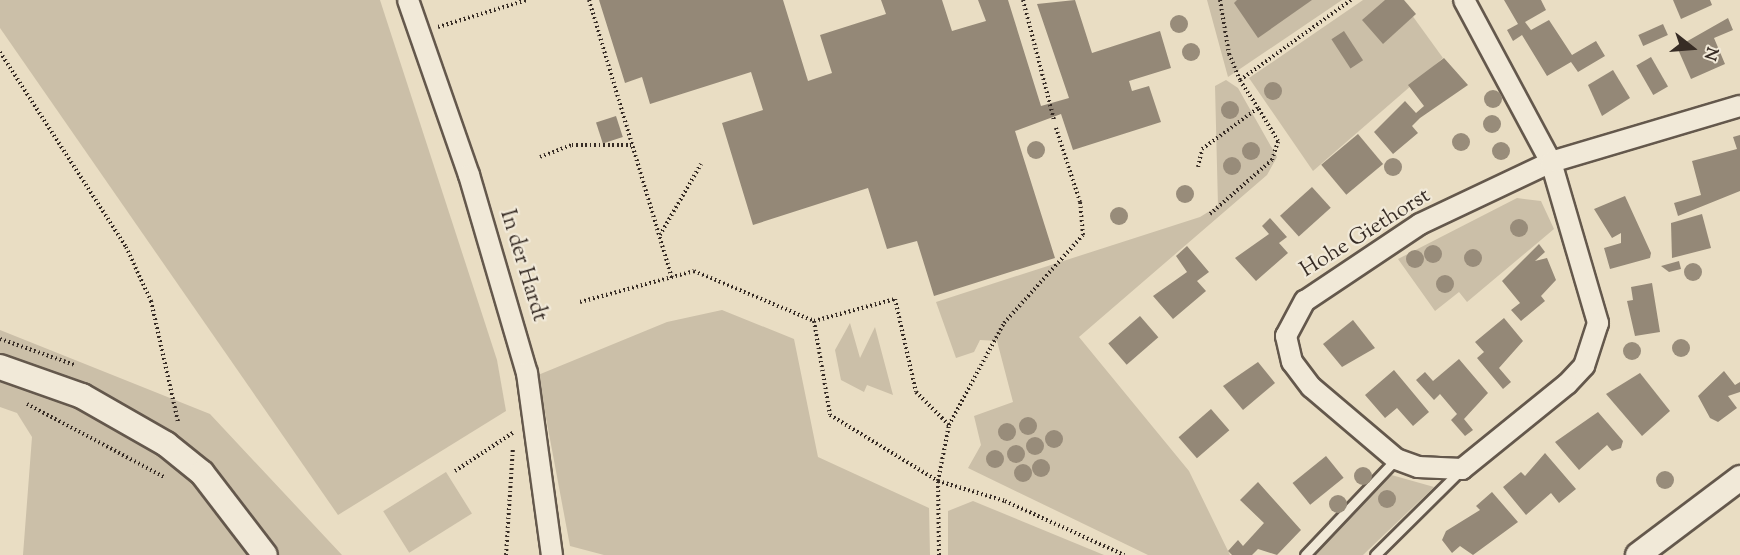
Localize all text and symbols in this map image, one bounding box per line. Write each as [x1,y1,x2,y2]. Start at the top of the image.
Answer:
north arrow [1662,18,1722,78]
text: N [1697,44,1723,63]
street label: Hohe Giethorst [1296,184,1436,284]
street label: In der Hardt [492,207,552,325]

